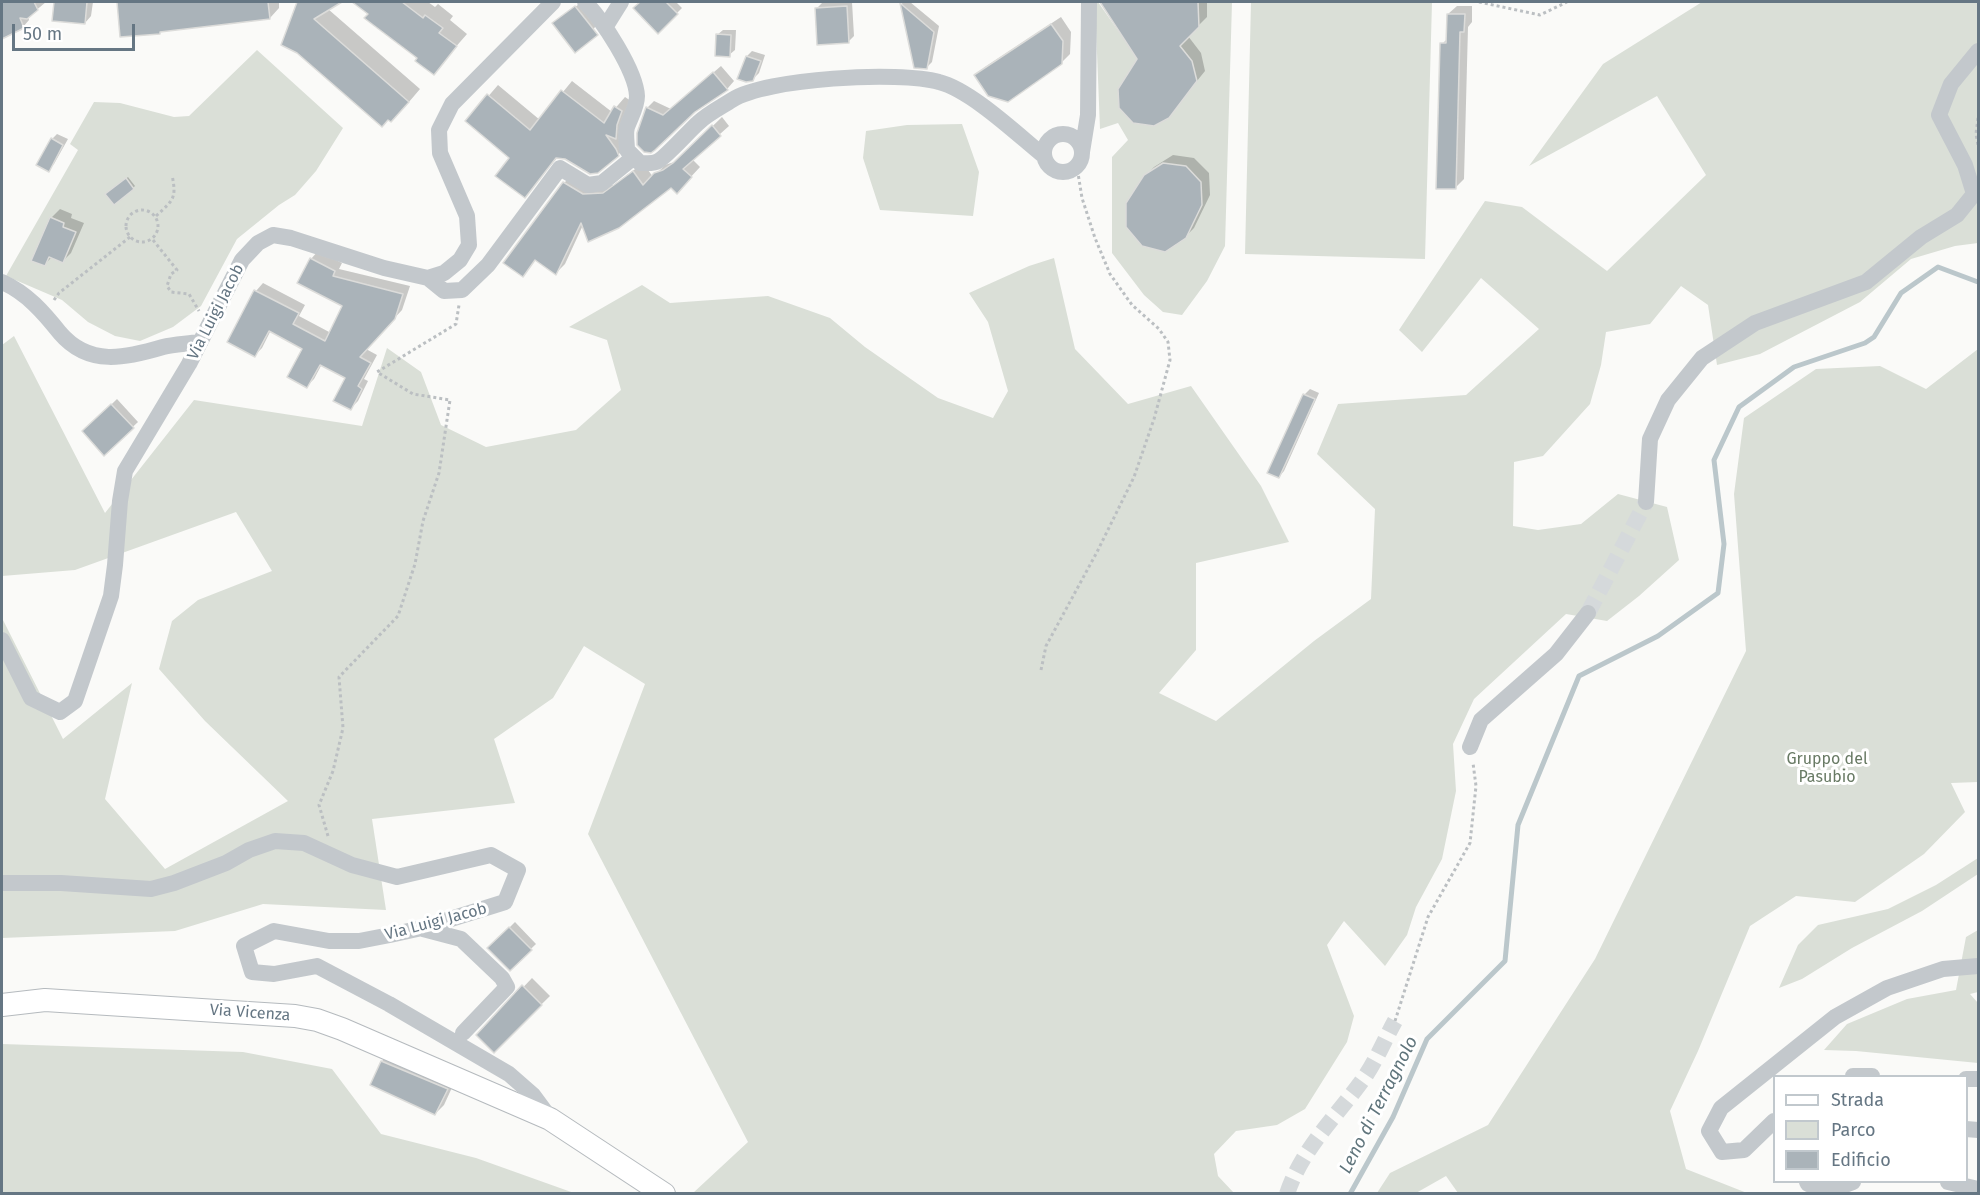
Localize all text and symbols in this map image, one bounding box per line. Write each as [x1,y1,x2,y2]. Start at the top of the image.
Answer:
scale bar [15,12,138,50]
text: 50 m [23,23,62,45]
street label: Via Luigi Jacob [184,261,248,363]
park label: Gruppo del Pasubio [1786,750,1868,788]
street label: Via Luigi Jacob [383,899,489,945]
street label: Via Vicenza [209,1001,291,1025]
water label: Leno di Terragnolo [1335,1033,1423,1177]
legend [1773,1075,1968,1183]
text: Strada [1831,1089,1884,1111]
text: Parco [1831,1119,1875,1141]
text: Edificio [1831,1149,1891,1171]

